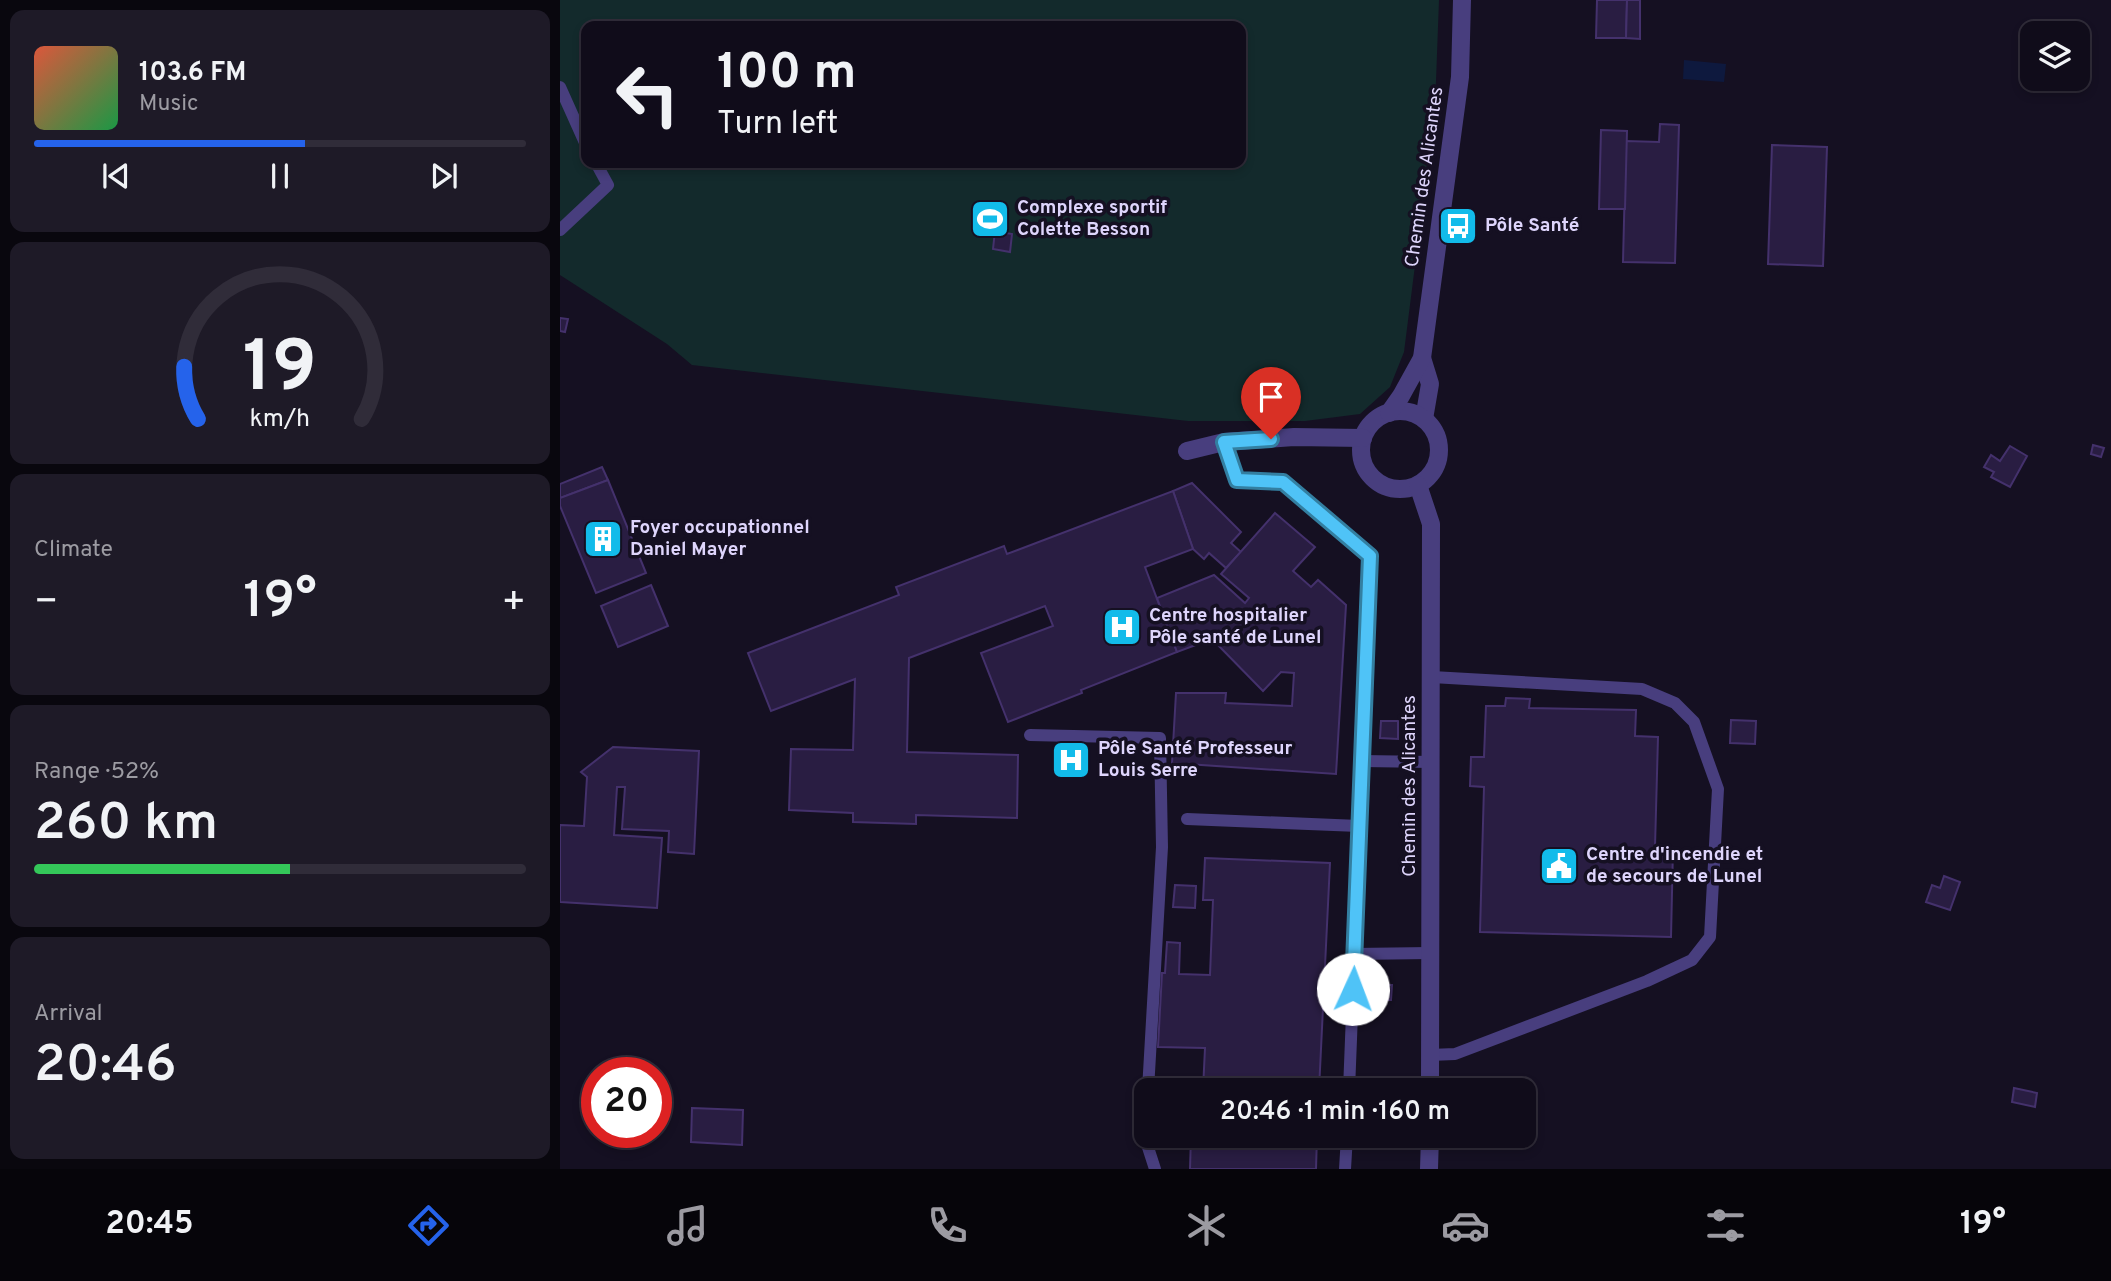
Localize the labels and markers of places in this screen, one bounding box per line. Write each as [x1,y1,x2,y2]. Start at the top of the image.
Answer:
place label: Complexe sportif Colette Besson [1017,196,1167,242]
sports icon: Complexe sportif Colette Besson [969,198,1011,240]
bus stop icon: Pôle Santé [1437,205,1479,247]
place label: Pôle Santé [1485,214,1579,238]
pin [1241,367,1301,439]
place label: Foyer occupationnel Daniel Mayer [630,516,810,562]
building icon: Foyer occupationnel Daniel Mayer [582,518,624,560]
place label: Centre hospitalier Pôle santé de Lunel [1149,604,1321,650]
hospital icon: Centre hospitalier Pôle santé de Lunel [1101,606,1143,648]
place label: Pôle Santé Professeur Louis Serre [1098,737,1293,783]
hospital icon: Pôle Santé Professeur Louis Serre [1050,739,1092,781]
place label: Centre d'incendie et de secours de Lunel [1586,843,1763,889]
public building icon: Centre d'incendie et de secours de Lunel [1538,845,1580,887]

